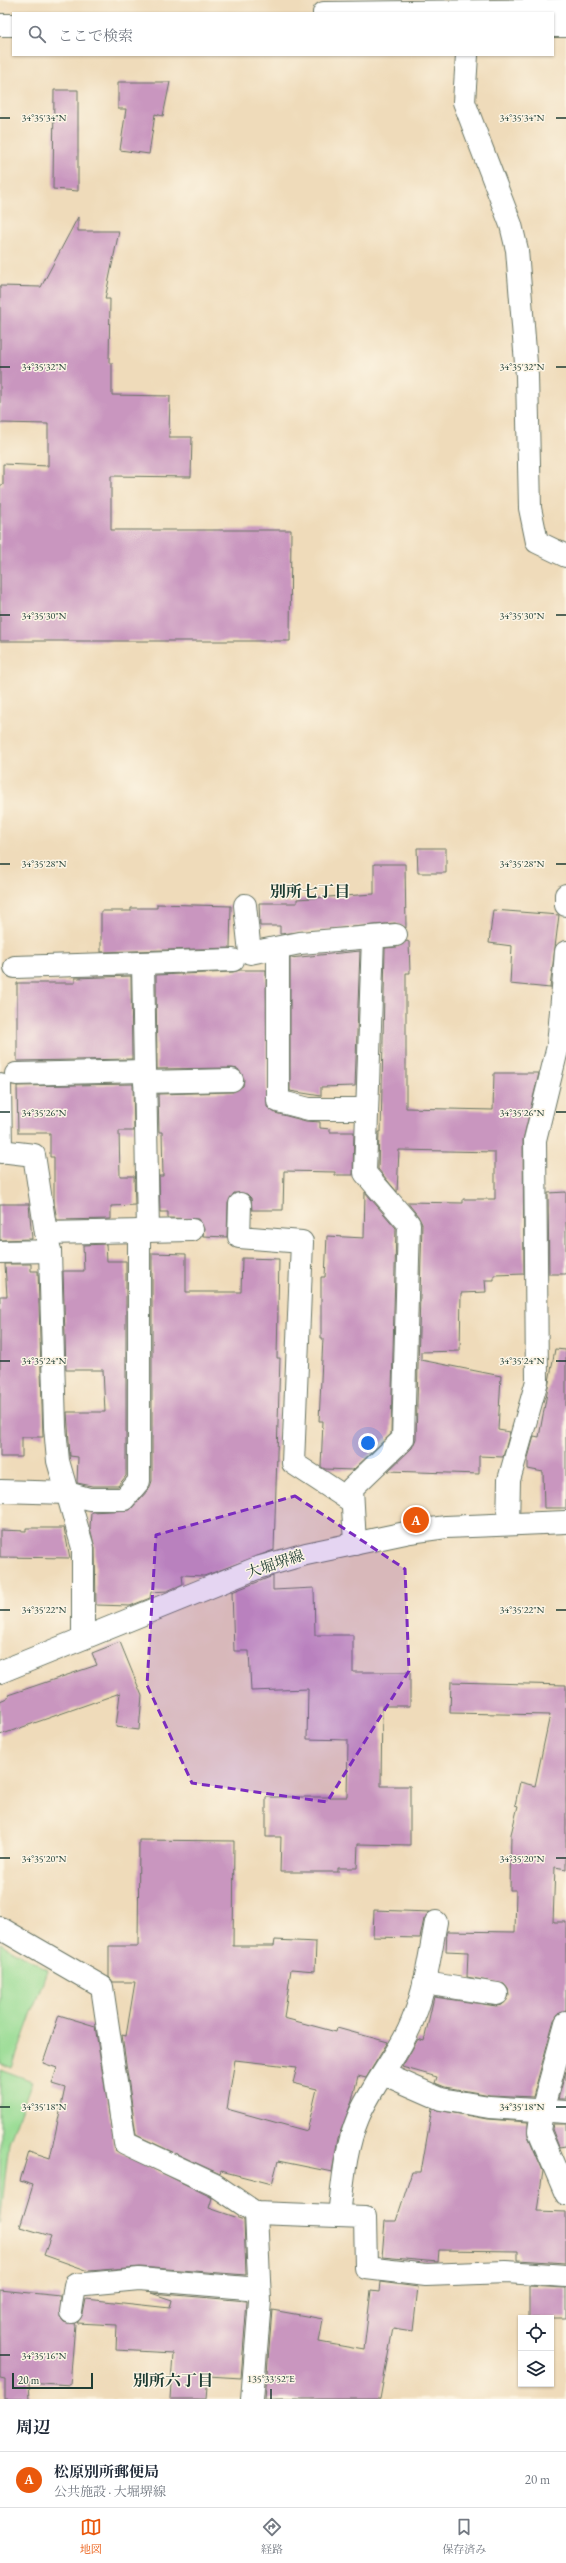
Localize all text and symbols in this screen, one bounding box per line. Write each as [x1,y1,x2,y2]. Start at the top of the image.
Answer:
search box [12,12,554,56]
icon: search [26,23,48,45]
text: ここで検索 [58,26,133,45]
text: 34°35'34"N [22,111,67,124]
text: 34°35'34"N [500,111,545,124]
text: 34°35'32"N [22,360,67,373]
text: 34°35'32"N [500,360,545,373]
text: 34°35'30"N [22,609,67,622]
text: 34°35'30"N [500,609,545,622]
text: 34°35'28"N [22,857,67,870]
text: 34°35'28"N [500,857,545,870]
district label: 別所七丁目 [270,881,350,902]
text: 34°35'26"N [22,1106,67,1119]
text: 34°35'26"N [500,1106,545,1119]
text: 34°35'24"N [22,1354,67,1367]
text: 34°35'24"N [500,1354,545,1367]
your location [358,1433,378,1453]
pin: A [403,1505,429,1535]
street label: 大堀堺線 [243,1545,306,1582]
text: 34°35'22"N [22,1603,67,1616]
text: 34°35'22"N [500,1603,545,1616]
text: 34°35'20"N [22,1852,67,1865]
text: 34°35'20"N [500,1852,545,1865]
text: 34°35'18"N [22,2100,67,2113]
text: 34°35'18"N [500,2100,545,2113]
map controls [518,2315,554,2387]
button: locate [518,2315,554,2351]
text: 34°35'16"N [22,2349,67,2362]
button: layers [518,2351,554,2387]
district label: 別所六丁目 [133,2370,213,2391]
scale bar [12,2371,93,2390]
text: 135°33'52"E [247,2372,295,2385]
text: 20 m [18,2373,39,2387]
text: 周辺 [16,2416,50,2438]
text: 松原別所郵便局 [54,2462,159,2481]
text: A [24,2471,34,2488]
text: 20 m [525,2471,550,2488]
text: 公共施設 · 大堀堺線 [54,2483,166,2500]
tab: 地図 [80,2516,102,2556]
tab: 経路 [261,2516,283,2556]
tab: 保存済み [442,2516,486,2556]

